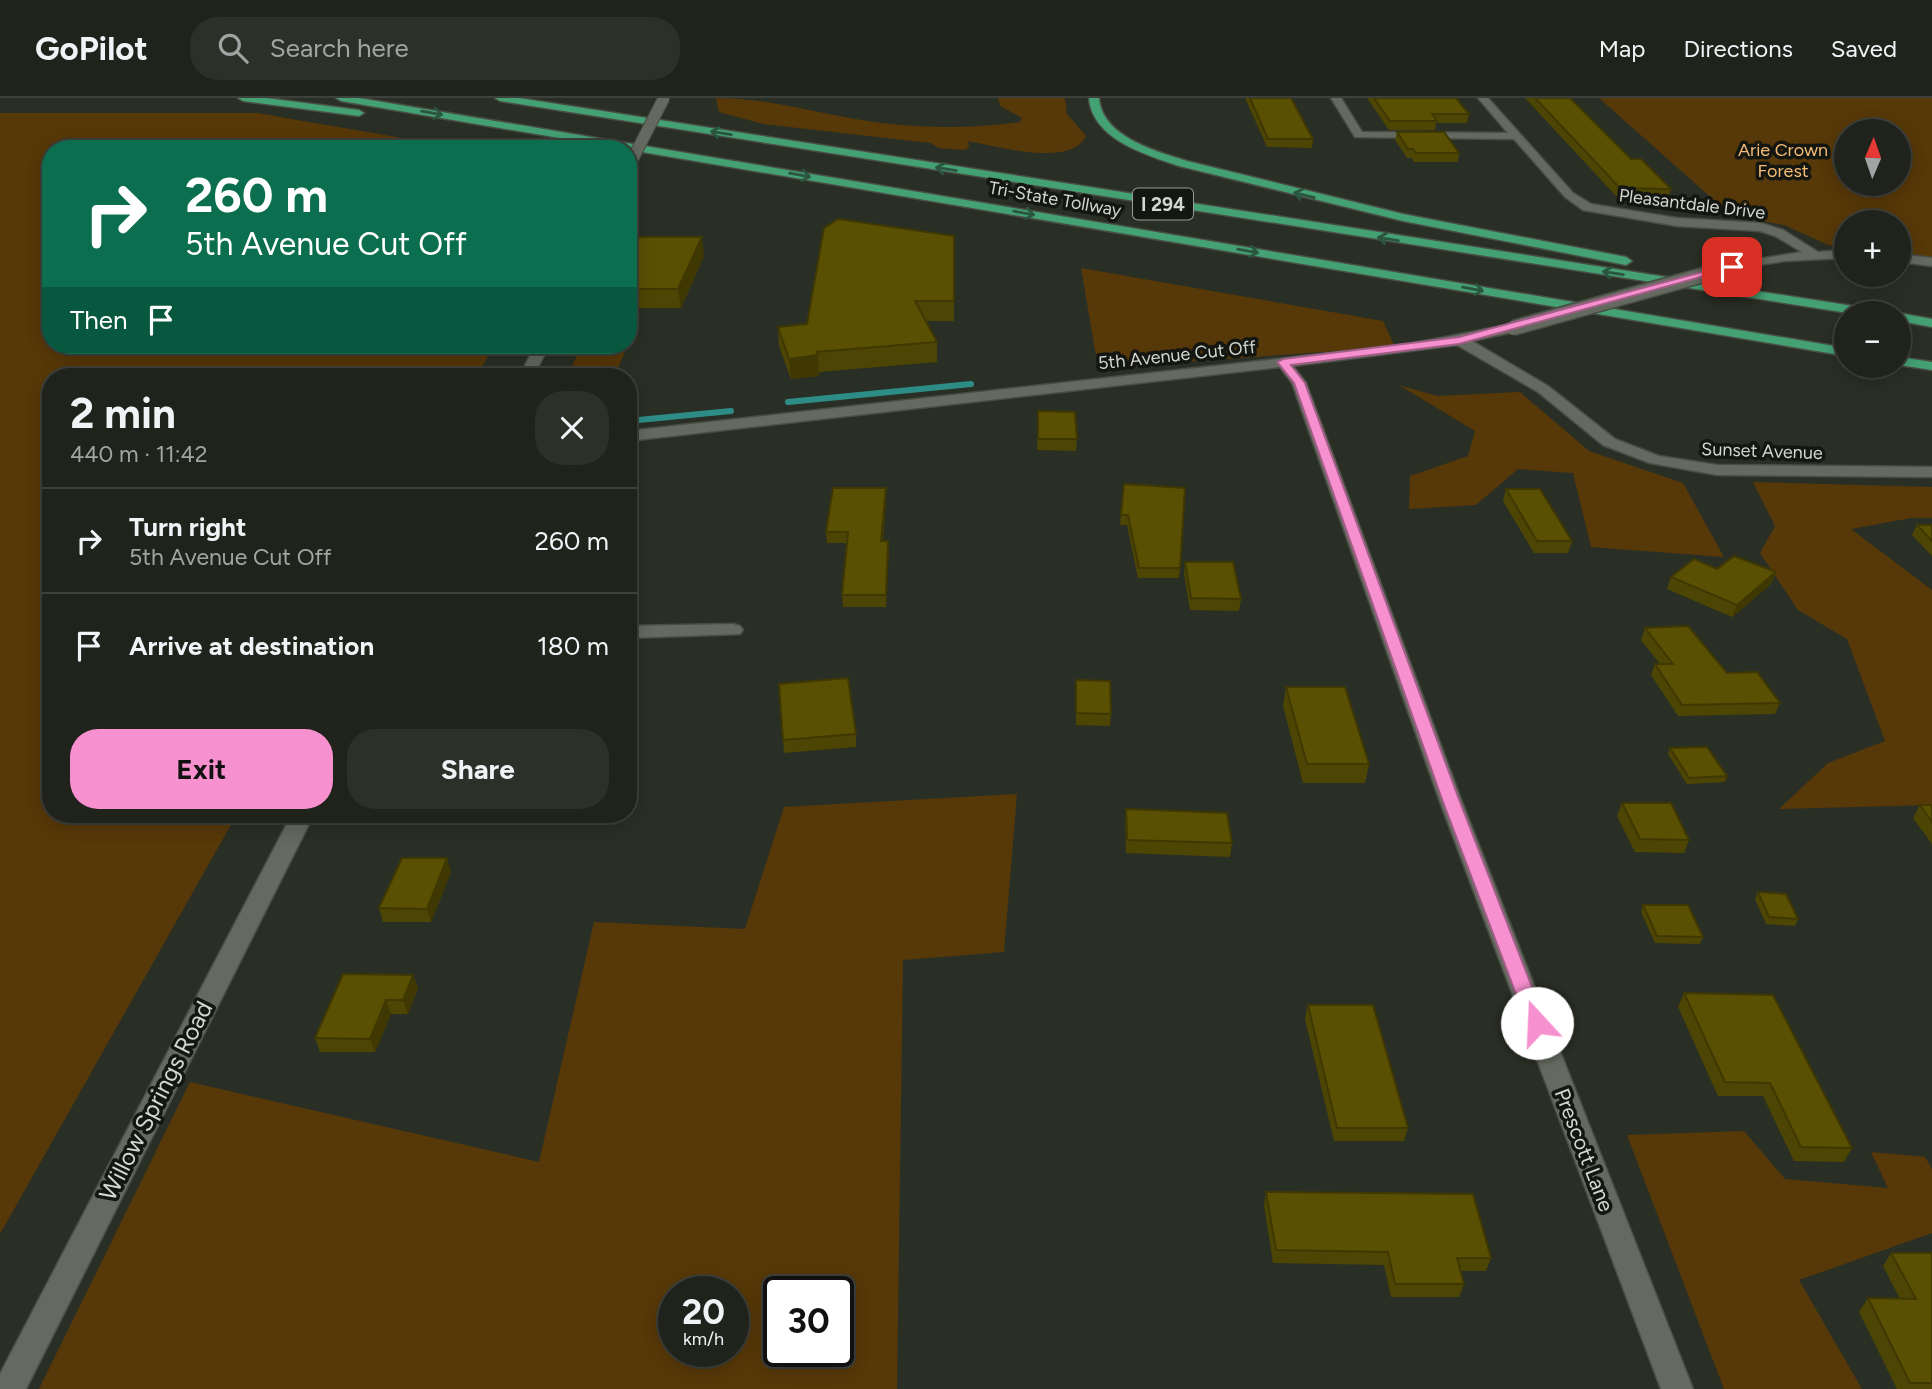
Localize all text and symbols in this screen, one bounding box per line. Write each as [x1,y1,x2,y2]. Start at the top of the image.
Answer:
search box [190,17,680,80]
text: GoPilot [35,29,148,68]
icon: search [214,29,252,67]
text: Search here [270,32,409,64]
text: Map [1599,34,1645,63]
text: Directions [1683,34,1793,63]
text: Saved [1831,34,1897,63]
one-way arrow [420,107,443,120]
north arrow [1834,119,1911,196]
map controls [1834,119,1911,378]
one-way arrow [710,126,733,139]
park label: Arie Crown Forest [1738,139,1828,182]
one-way arrow [935,162,958,175]
text: 260 m [185,165,328,224]
icon: right [70,168,161,259]
one-way arrow [788,169,811,182]
street label: Tri-State Tollway [987,176,1124,222]
street label: Pleasantdale Drive [1618,184,1767,224]
road number: I 294 [1133,188,1193,220]
one-way arrow [1293,188,1316,201]
one-way arrow [1012,207,1035,220]
button: + [1834,210,1911,287]
text: 5th Avenue Cut Off [185,225,467,263]
one-way arrow [1377,232,1400,245]
pin [1702,237,1762,297]
one-way arrow [1237,245,1259,258]
icon: arrive [1713,248,1751,286]
one-way arrow [1602,266,1625,279]
one-way arrow [1461,282,1484,296]
icon: arrive [142,301,180,339]
button: − [1834,301,1911,378]
text: Then [70,304,128,336]
street label: 5th Avenue Cut Off [1097,336,1257,374]
text: 2 min [70,388,176,439]
button: close [535,391,609,465]
street label: Sunset Avenue [1701,438,1823,464]
text: 440 m · 11:42 [70,440,208,468]
text: Turn right [129,511,246,543]
icon: right [70,522,108,560]
text: 260 m [535,525,609,557]
text: 5th Avenue Cut Off [129,543,332,571]
icon: arrive [70,627,108,665]
text: Arrive at destination [129,630,374,662]
text: 180 m [537,630,609,662]
button: Exit [70,729,333,809]
button: Share [347,729,609,809]
position arrow [1500,986,1574,1060]
street label: Willow Springs Road [93,996,218,1205]
street label: Prescott Lane [1550,1085,1619,1215]
speed limit sign: 30 [763,1276,854,1367]
text: 20 [682,1291,725,1333]
text: km/h [683,1328,724,1350]

